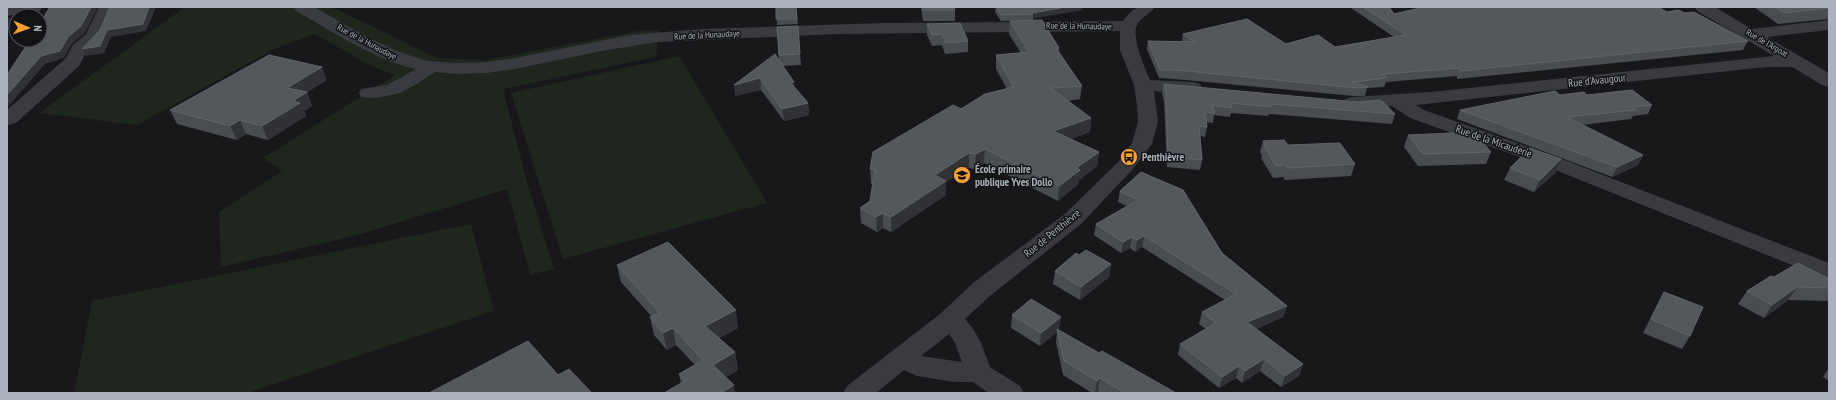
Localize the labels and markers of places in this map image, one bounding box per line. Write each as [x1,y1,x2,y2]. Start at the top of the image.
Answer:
bus stop icon: Penthièvre [1119,147,1139,167]
place label: Penthièvre [1142,150,1184,164]
place label: École primaire publique Yves Dollo [975,162,1053,189]
school or university icon: École primaire publique Yves Dollo [952,165,972,185]

